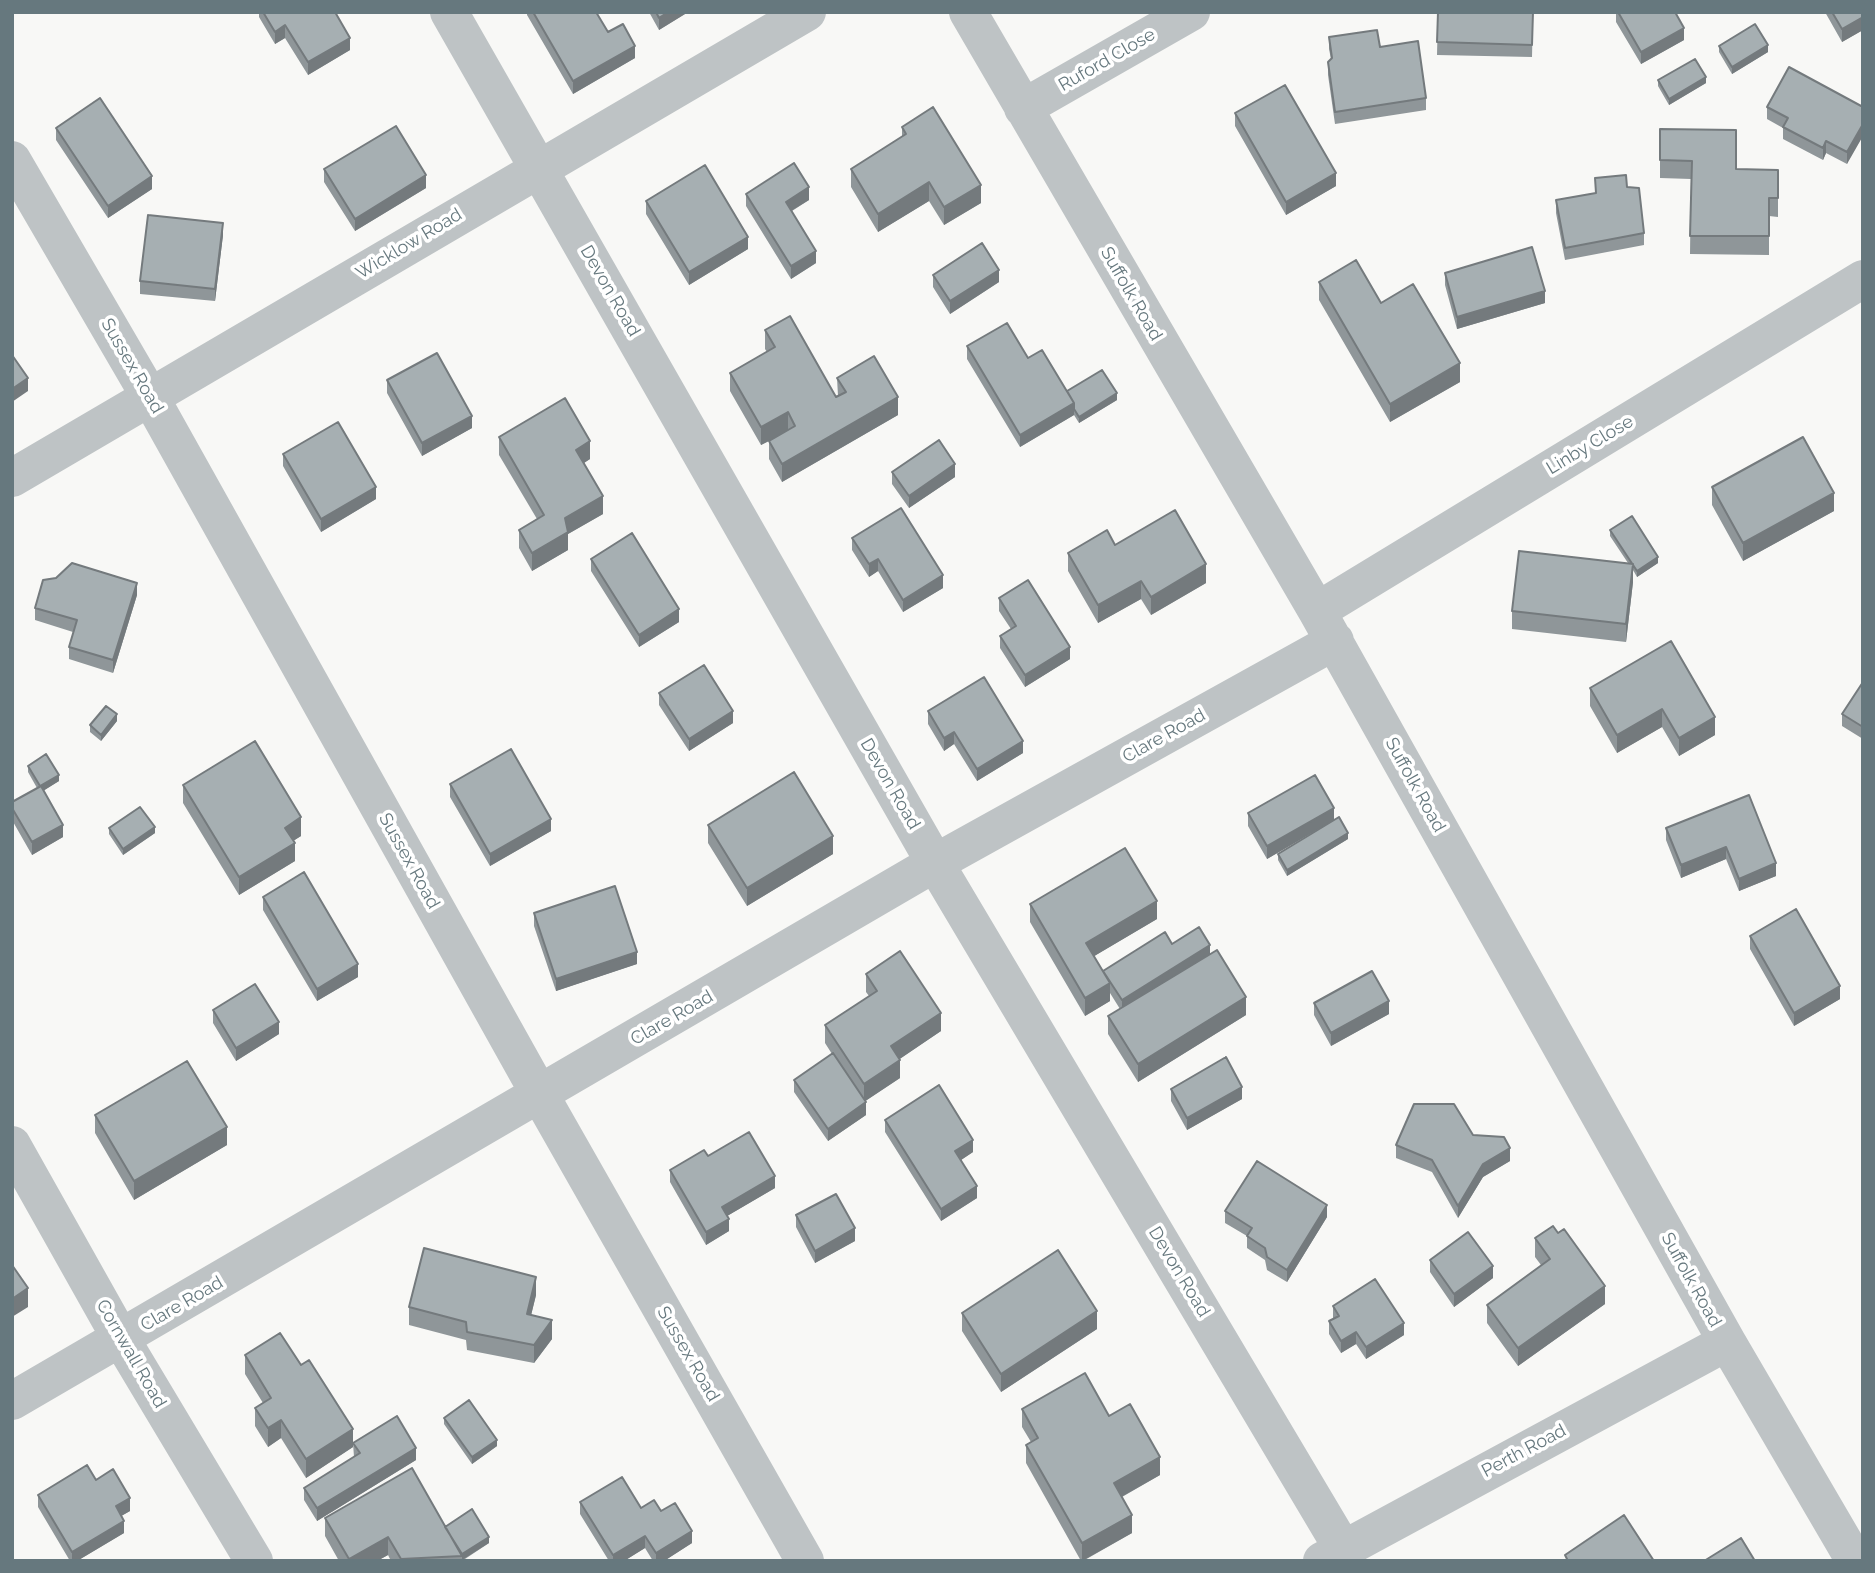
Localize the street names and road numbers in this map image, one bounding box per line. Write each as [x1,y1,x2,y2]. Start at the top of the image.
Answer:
street label: Ruford Close [1055,24,1159,96]
street label: Wicklow Road [352,204,466,284]
street label: Devon Road [575,242,645,340]
street label: Suffolk Road [1095,243,1167,345]
street label: Sussex Road [96,315,168,417]
street label: Linby Close [1543,411,1637,479]
street label: Clare Road [1119,704,1209,768]
street label: Suffolk Road [1380,734,1450,836]
street label: Devon Road [855,735,925,833]
street label: Sussex Road [374,809,444,913]
street label: Clare Road [627,986,717,1050]
street label: Devon Road [1144,1223,1214,1321]
street label: Suffolk Road [1656,1229,1726,1331]
street label: Clare Road [137,1272,227,1336]
street label: Cornwall Road [91,1296,171,1412]
street label: Sussex Road [652,1303,724,1405]
street label: Perth Road [1478,1420,1570,1482]

